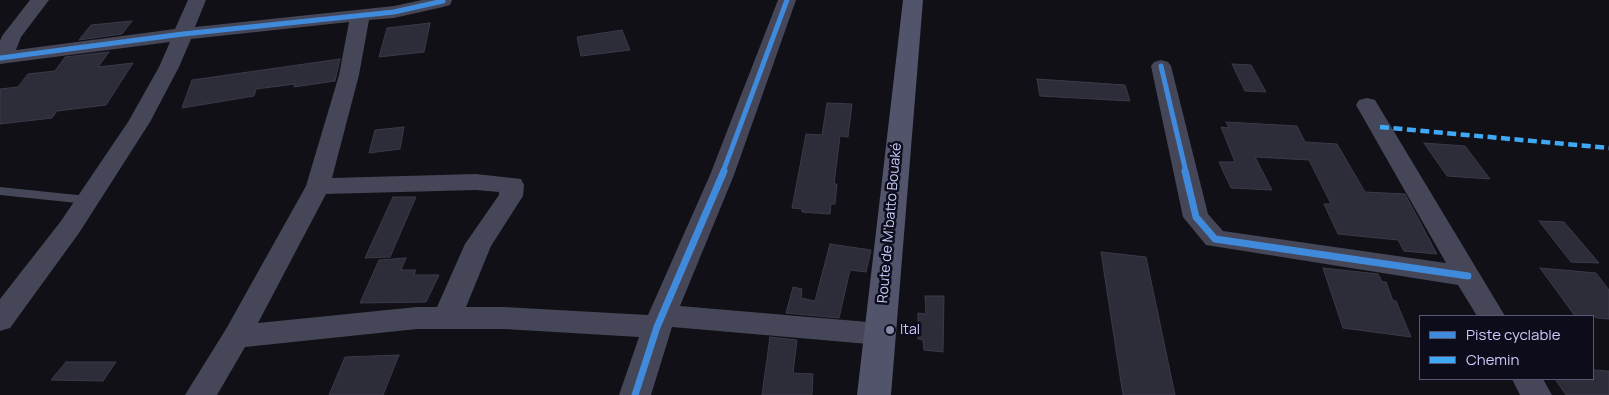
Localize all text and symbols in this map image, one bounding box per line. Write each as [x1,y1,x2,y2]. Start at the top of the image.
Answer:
street label: Route de M'batto Bouaké [875,142,905,304]
legend [1419,315,1594,380]
place label: Ital [900,322,920,338]
marker: Ital [884,324,896,336]
text: Piste cyclable [1466,324,1561,345]
text: Chemin [1466,349,1519,370]

